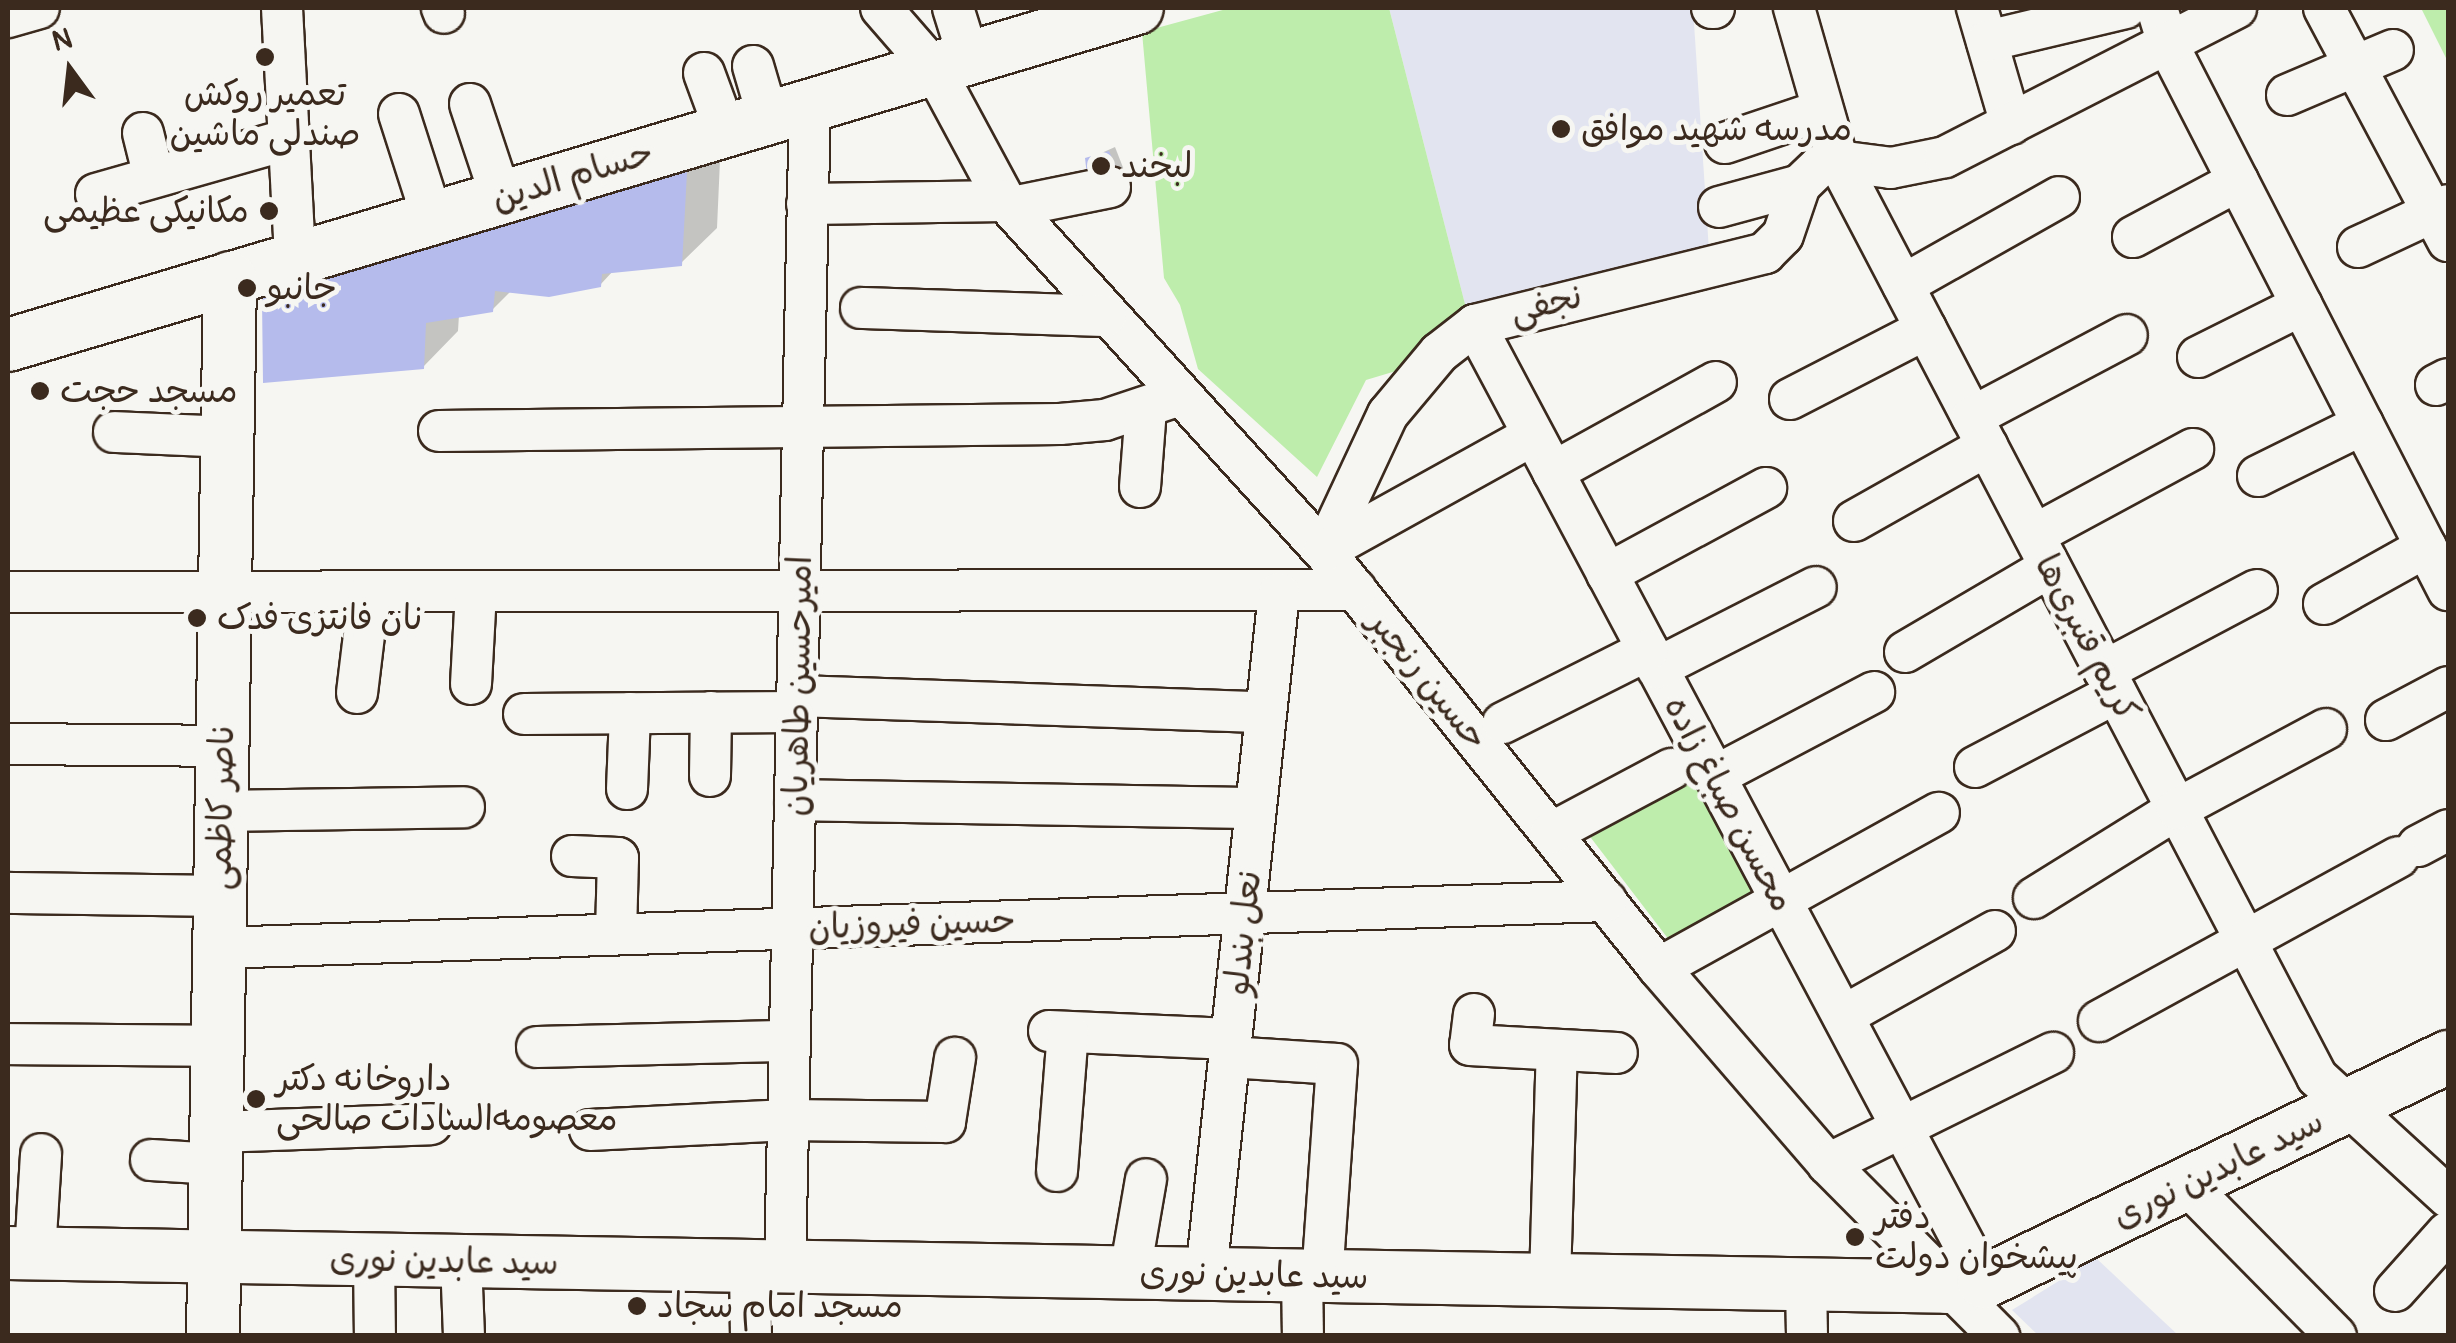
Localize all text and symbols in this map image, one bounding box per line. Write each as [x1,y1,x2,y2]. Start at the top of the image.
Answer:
north arrow [20,20,120,120]
text: N [48,21,76,60]
marker: تعمیر روکش صندلی ماشین [254,46,276,68]
place label: تعمیر روکش صندلی ماشین [170,73,360,155]
place label: مدرسه شهید موافق [1581,108,1852,150]
marker: مدرسه شهید موافق [1550,118,1572,140]
street label: حسام الدین [487,132,657,220]
place label: لبخند [1121,145,1193,187]
marker: لبخند [1090,155,1112,177]
place label: مکانیکی عظیمی [43,190,249,232]
marker: مکانیکی عظیمی [258,200,280,222]
place label: جانبو [267,267,337,309]
street label: نجفی [1506,275,1586,333]
marker: جانبو [236,277,258,299]
place label: مسجد حجت [60,370,238,412]
marker: مسجد حجت [29,380,51,402]
street label: کریم قنبری‌ها [2025,547,2149,729]
street label: امیرحسین طاهریان [775,555,821,817]
place label: نان فانتزی فدک [217,597,422,639]
street label: حسین رنجبر [1359,602,1497,758]
marker: نان فانتزی فدک [186,607,208,629]
street label: محسن صباغ زاده [1655,689,1803,919]
street label: ناصر کاظمی [199,723,243,891]
street label: نعل بندلو [1216,868,1270,998]
street label: حسین فیروزیان [808,899,1016,949]
place label: داروخانه دکتر معصومه‌السادات صالحی [276,1058,618,1140]
marker: داروخانه دکتر معصومه‌السادات صالحی [245,1088,267,1110]
street label: سید عابدین نوری [2106,1100,2330,1238]
place label: دفتر پیشخوان دولت [1875,1196,2078,1278]
marker: دفتر پیشخوان دولت [1844,1226,1866,1248]
street label: سید عابدین نوری [329,1238,559,1284]
street label: سید عابدین نوری [1139,1252,1369,1298]
place label: مسجد امام سجاد [657,1285,903,1327]
marker: مسجد امام سجاد [626,1295,648,1317]

